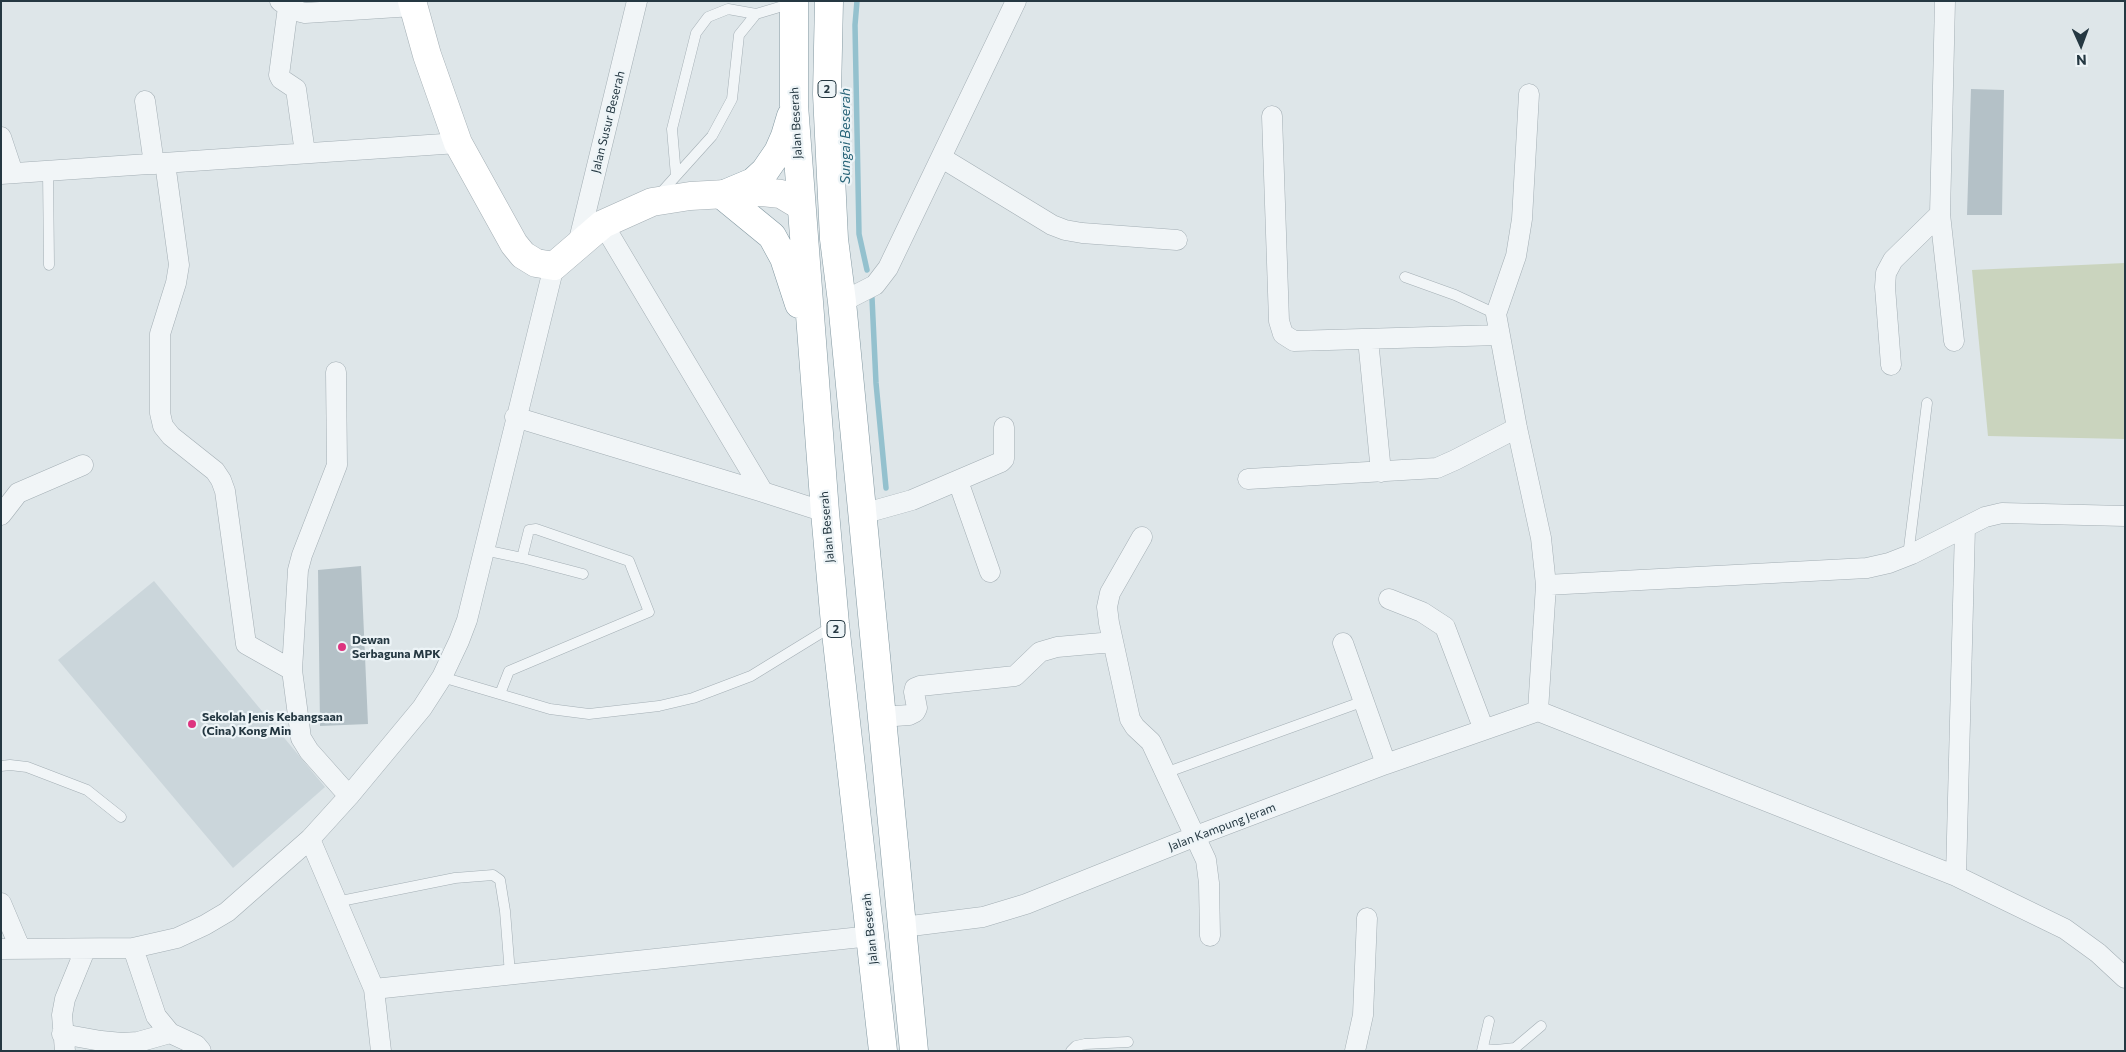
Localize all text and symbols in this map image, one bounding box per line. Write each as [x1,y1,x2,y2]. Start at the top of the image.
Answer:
north arrow [2056,20,2106,70]
text: N [2076,52,2087,69]
street label: Jalan Susur Beserah [588,69,628,175]
road number: 2 [818,80,836,98]
street label: Jalan Beserah [787,87,805,159]
water label: Sungai Beserah [837,88,853,184]
street label: Jalan Beserah [817,491,837,563]
road number: 2 [827,620,845,638]
place label: Dewan Serbaguna MPK [352,633,441,661]
marker: Dewan Serbaguna MPK [336,641,348,653]
place label: Sekolah Jenis Kebangsaan (Cina) Kong Min [202,710,343,738]
marker: Sekolah Jenis Kebangsaan (Cina) Kong Min [186,718,198,730]
street label: Jalan Kampung Jeram [1166,800,1278,854]
street label: Jalan Beserah [859,892,881,966]

